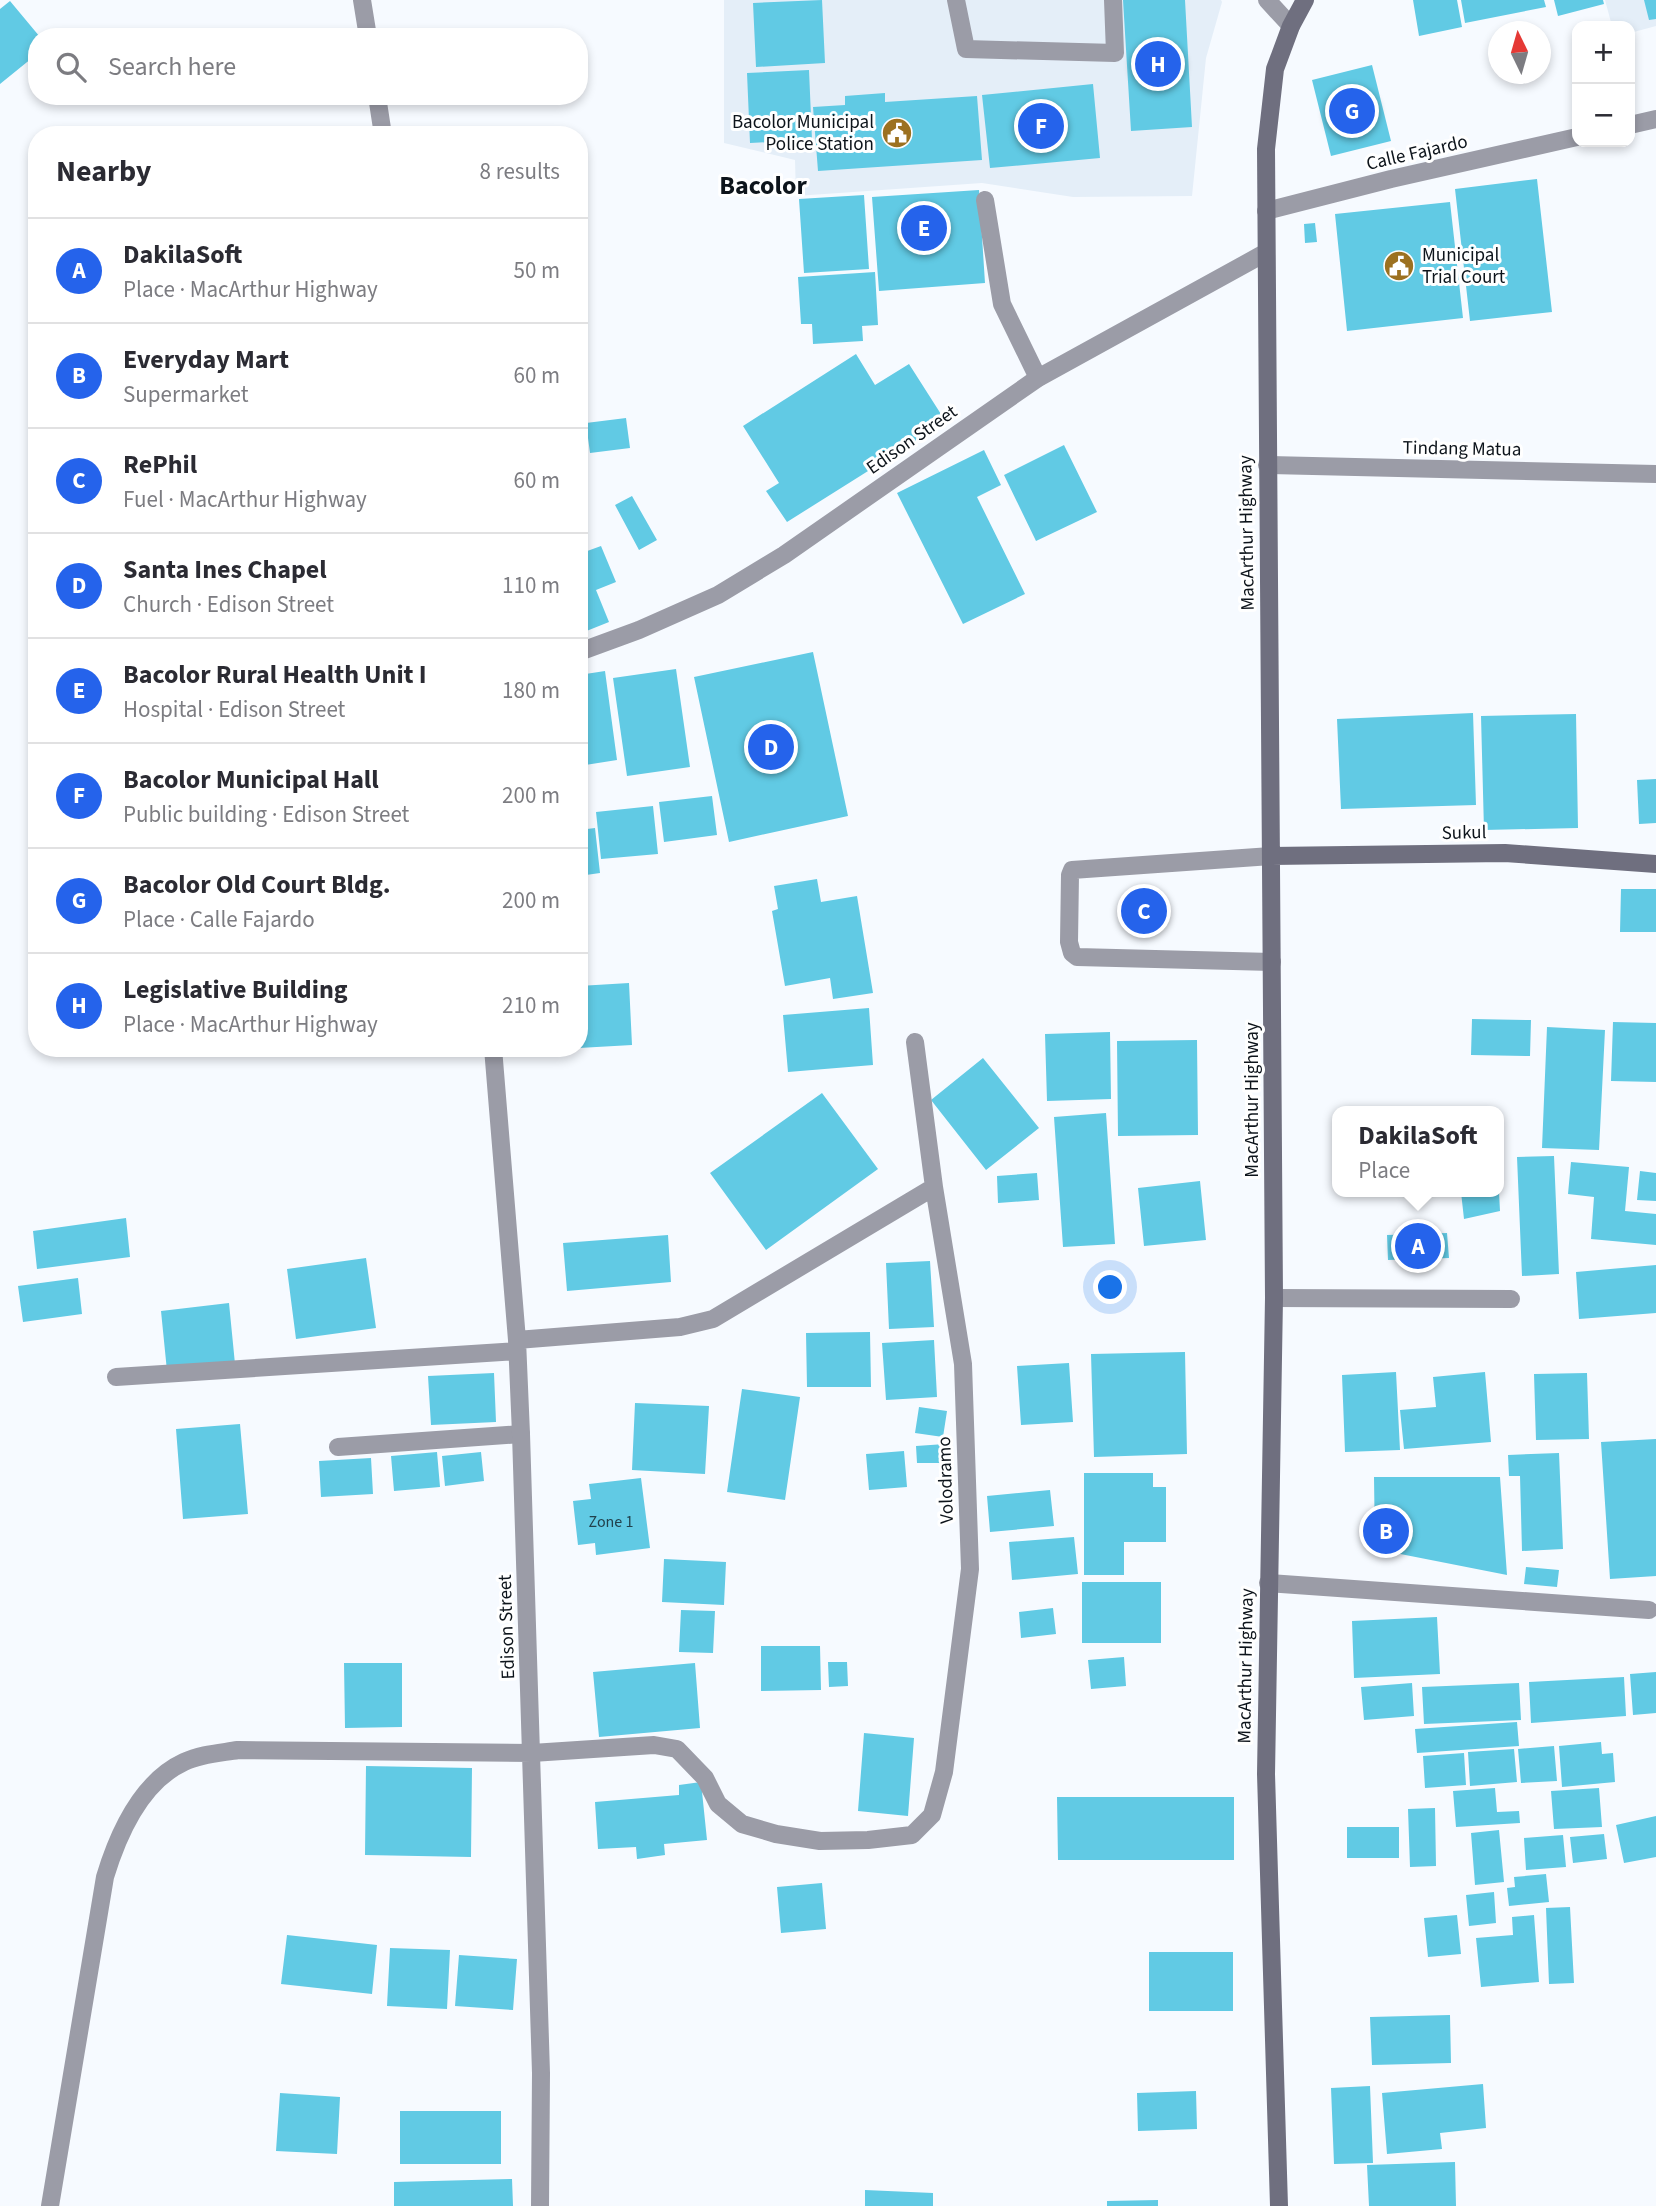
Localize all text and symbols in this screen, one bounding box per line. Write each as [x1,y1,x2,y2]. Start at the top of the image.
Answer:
north arrow [1488,21,1551,84]
map controls [1572,21,1635,147]
button: + [1572,21,1635,84]
search box [28,28,588,105]
pin: H [1135,38,1181,90]
icon: search [52,48,90,86]
text: Search here [108,48,236,85]
button: − [1572,84,1635,147]
pin: G [1329,85,1375,137]
pin: F [1018,100,1064,152]
place label: Bacolor Municipal Police Station [732,109,874,158]
public building icon: Bacolor Municipal Police Station [880,116,914,150]
street label: Calle Fajardo [1364,128,1470,178]
text: Nearby [56,150,151,193]
text: 8 results [480,155,560,188]
district label: Bacolor [719,167,807,204]
pin: E [901,202,947,254]
text: DakilaSoft [123,236,242,273]
place label: Municipal Trial Court [1422,242,1506,291]
public building icon: Municipal Trial Court [1382,249,1416,283]
text: A [72,254,86,287]
text: 50 m [513,254,560,287]
text: Place · MacArthur Highway [123,273,378,306]
text: Everyday Mart [123,341,289,378]
text: B [72,359,86,392]
text: 60 m [513,359,560,392]
text: Supermarket [123,378,249,411]
street label: Edison Street [861,398,963,481]
street label: Tindang Matua [1402,434,1522,464]
text: RePhil [123,446,197,483]
street label: MacArthur Highway [1232,455,1262,611]
text: C [72,464,86,497]
text: 60 m [513,464,560,497]
text: Fuel · MacArthur Highway [123,483,367,516]
text: Santa Ines Chapel [123,551,327,588]
text: D [72,569,86,602]
text: 110 m [502,569,560,602]
text: Church · Edison Street [123,588,334,621]
text: Bacolor Rural Health Unit I [123,656,427,693]
text: E [73,674,85,707]
text: 180 m [502,674,560,707]
text: Hospital · Edison Street [123,693,345,726]
pin: D [748,721,794,773]
text: Bacolor Municipal Hall [123,761,379,798]
text: F [73,779,85,812]
text: 200 m [502,779,560,812]
text: Public building · Edison Street [123,798,409,831]
street label: Sukul [1441,819,1487,847]
text: Bacolor Old Court Bldg. [123,866,391,903]
text: G [72,884,86,917]
text: 200 m [502,884,560,917]
pin: C [1121,885,1167,937]
text: Place · Calle Fajardo [123,903,315,936]
text: Legislative Building [123,971,348,1008]
text: H [71,989,87,1022]
text: 210 m [502,989,560,1022]
text: Place · MacArthur Highway [123,1008,378,1041]
street label: MacArthur Highway [1239,1022,1266,1178]
popup [1332,1106,1504,1197]
text: DakilaSoft [1358,1117,1478,1154]
text: Place [1358,1154,1410,1187]
pin: A [1395,1220,1441,1272]
your location [1093,1270,1127,1304]
street label: Volodramo [931,1436,961,1524]
pin: B [1363,1505,1409,1557]
house number: Zone 1 [589,1511,633,1533]
street label: Edison Street [492,1573,522,1680]
street label: MacArthur Highway [1231,1588,1261,1744]

